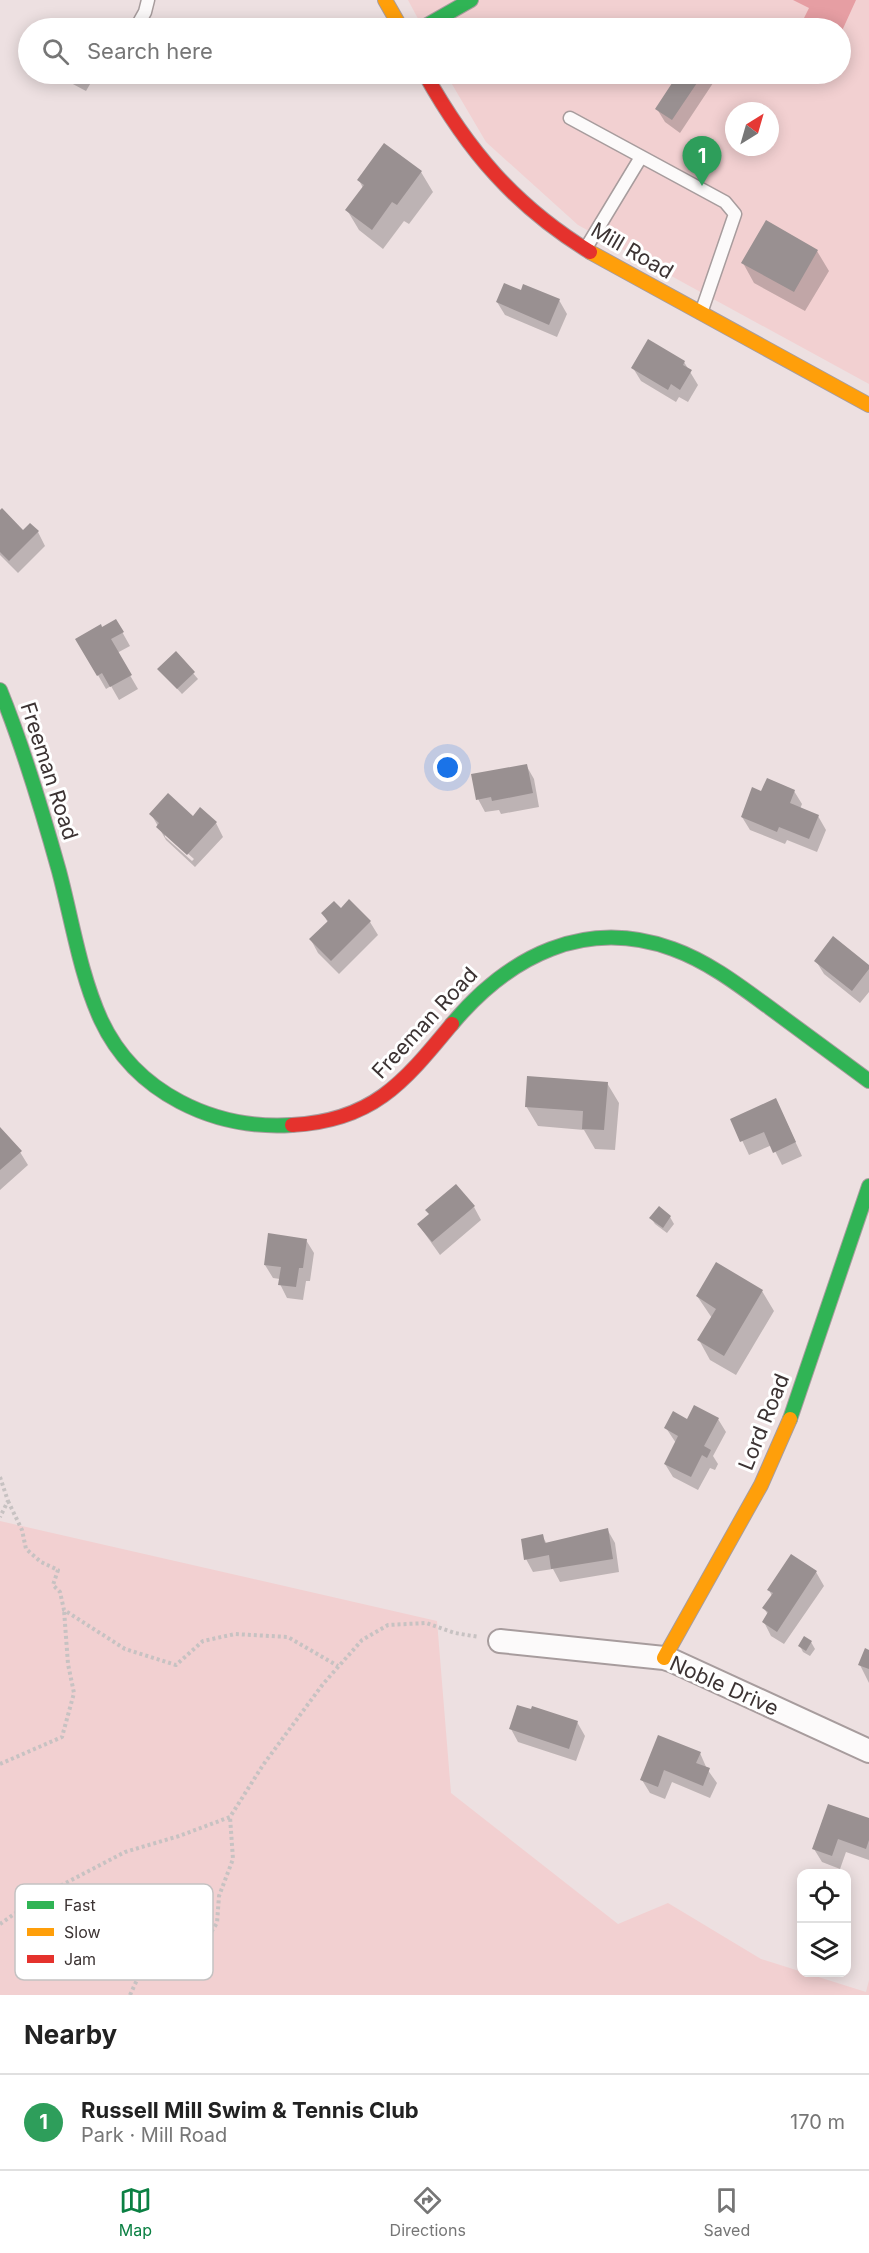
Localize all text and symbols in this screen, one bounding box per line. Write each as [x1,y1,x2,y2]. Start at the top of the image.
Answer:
search box [18,18,851,84]
icon: search [39,35,72,68]
text: Search here [87,38,213,64]
north arrow [725,102,779,156]
pin: 1 [682,136,722,186]
street label: Mill Road [587,217,678,284]
street label: Freeman Road [15,699,83,843]
your location [433,753,462,782]
street label: Freeman Road [367,962,483,1083]
street label: Lord Road [733,1370,794,1474]
street label: Noble Drive [666,1650,783,1721]
map controls [797,1869,851,1977]
button: locate [797,1869,851,1923]
legend [15,1884,213,1980]
text: Fast [64,1895,96,1915]
text: Slow [64,1922,101,1942]
button: layers [797,1923,851,1977]
text: Jam [64,1949,96,1969]
text: Nearby [24,2019,117,2050]
text: Russell Mill Swim & Tennis Club [81,2097,419,2123]
text: 1 [39,2110,48,2134]
text: 170 m [790,2110,845,2134]
text: Park · Mill Road [81,2123,227,2147]
tab: Map [119,2184,152,2240]
tab: Directions [390,2184,466,2240]
tab: Saved [703,2184,750,2240]

